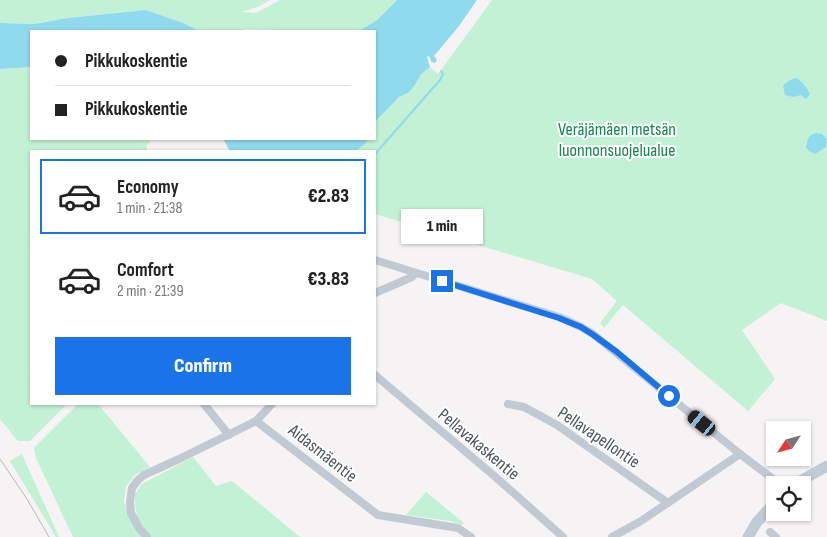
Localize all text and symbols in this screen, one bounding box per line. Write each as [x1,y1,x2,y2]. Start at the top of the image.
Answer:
text: Pikkukoskentie [85,50,188,73]
text: Pikkukoskentie [85,98,188,121]
park label: Veräjämäen metsän luonnonsuojelualue [558,119,676,161]
icon: car [57,174,102,219]
text: Economy [117,176,179,199]
text: €2.83 [308,185,349,208]
text: 1 min · 21:38 [117,199,183,218]
callout: 1 min [401,208,483,244]
text: 1 min [427,217,457,236]
icon: car [57,257,102,302]
text: Comfort [117,259,174,282]
text: €3.83 [307,268,349,291]
route end [431,270,453,292]
text: 2 min · 21:39 [117,282,184,301]
button: Confirm [55,337,351,395]
route start [658,385,680,407]
street label: Pellavapellontie [554,402,644,473]
street label: Pellavakaskentie [434,404,524,485]
car [685,408,718,438]
street label: Aidasmäentie [283,419,361,487]
north arrow [766,421,811,466]
map controls [766,421,811,521]
button: locate [766,476,811,521]

